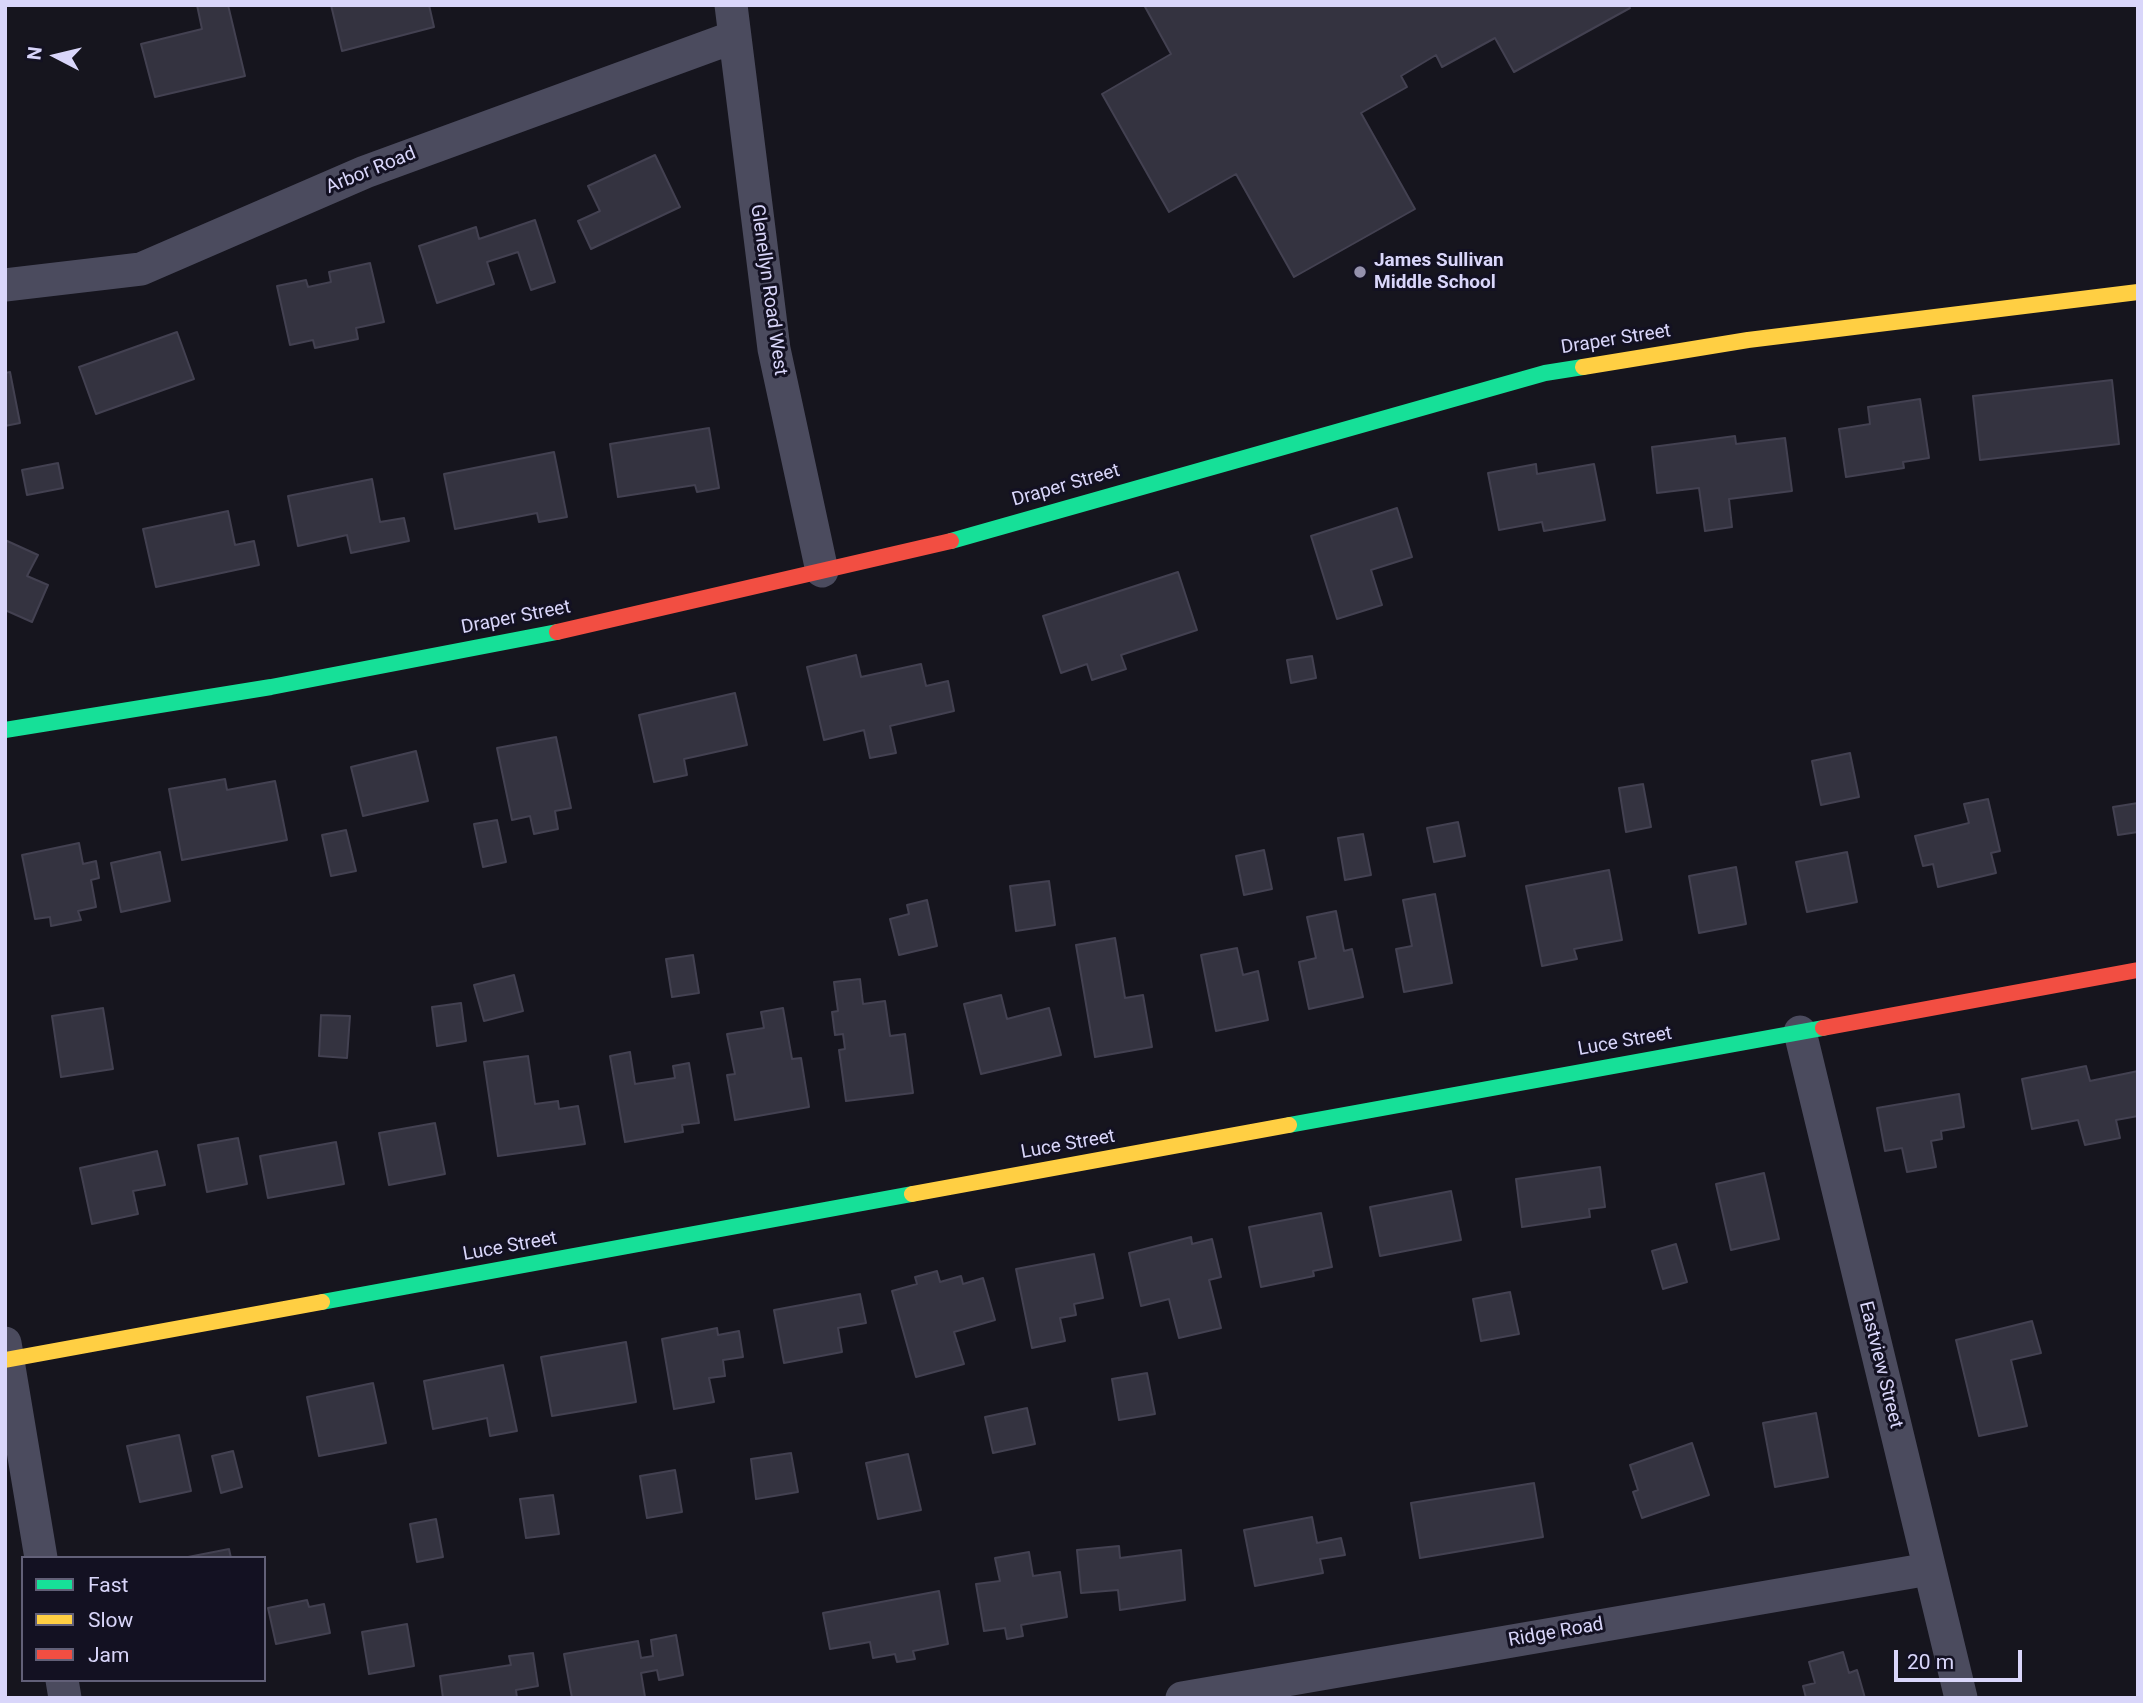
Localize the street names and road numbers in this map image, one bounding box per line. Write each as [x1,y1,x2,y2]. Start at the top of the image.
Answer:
street label: Arbor Road [323,143,419,199]
street label: Glenellyn Road West [745,203,791,377]
street label: Draper Street [1559,320,1673,360]
street label: Draper Street [1010,460,1122,512]
street label: Draper Street [459,596,573,640]
street label: Luce Street [1576,1023,1674,1061]
street label: Luce Street [1019,1126,1117,1164]
street label: Luce Street [461,1228,559,1266]
street label: Eastview Street [1853,1299,1907,1431]
street label: Ridge Road [1507,1613,1605,1653]

